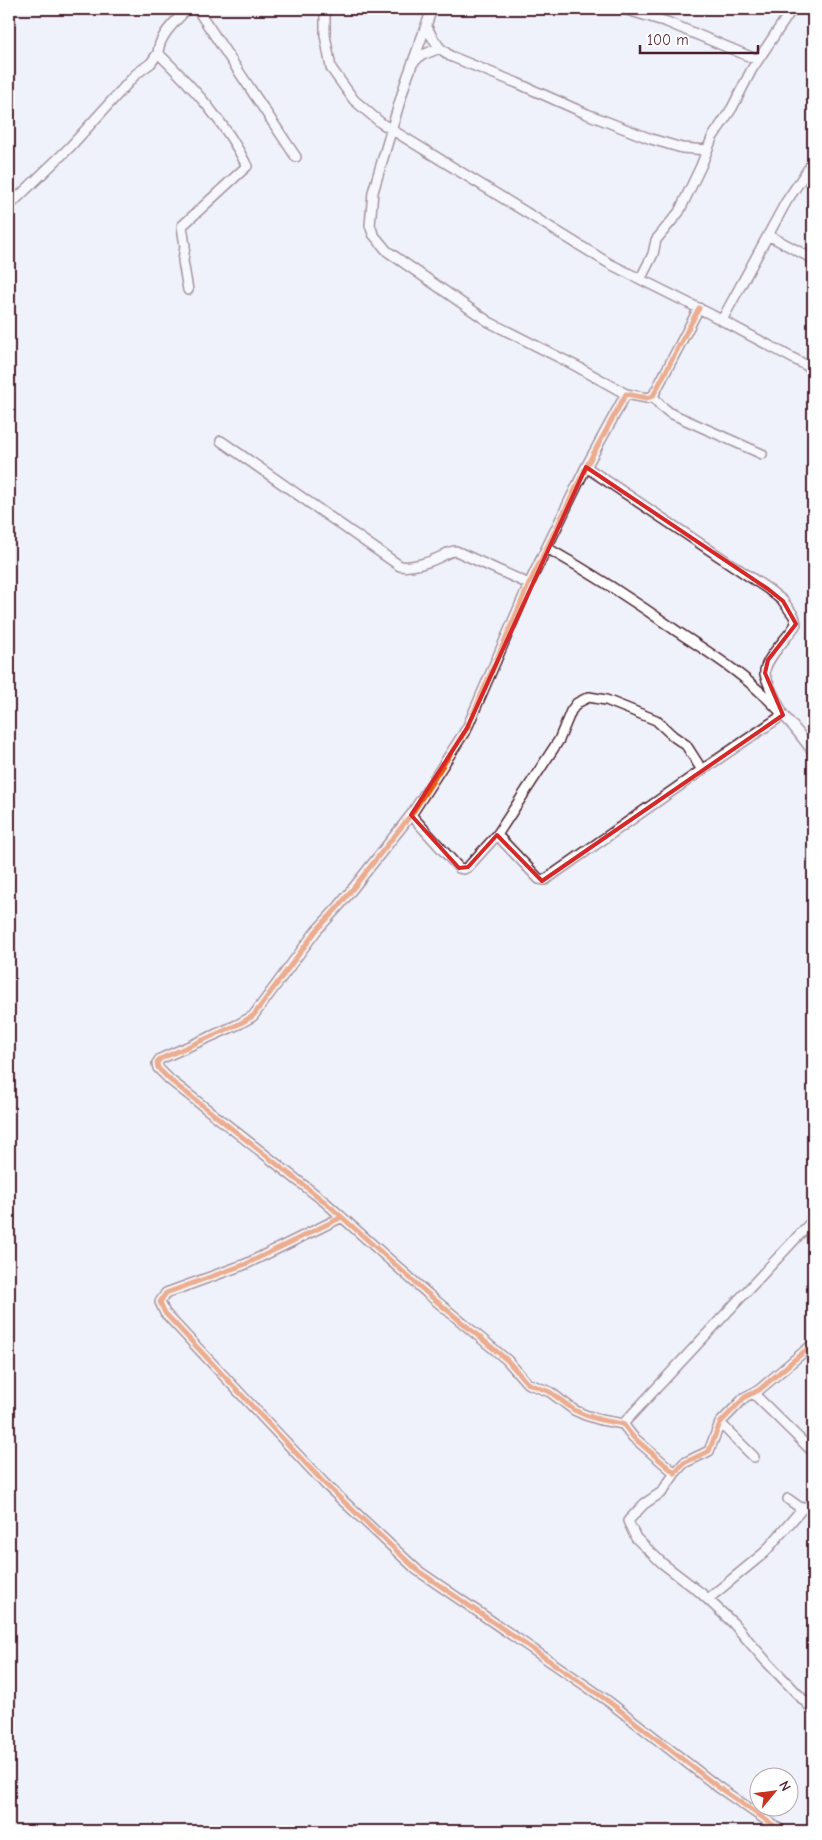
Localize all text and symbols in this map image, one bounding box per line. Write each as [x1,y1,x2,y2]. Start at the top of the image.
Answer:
scale bar [640,22,757,54]
text: 100 m [647,31,689,49]
north arrow [750,1768,800,1818]
text: N [775,1778,795,1794]

